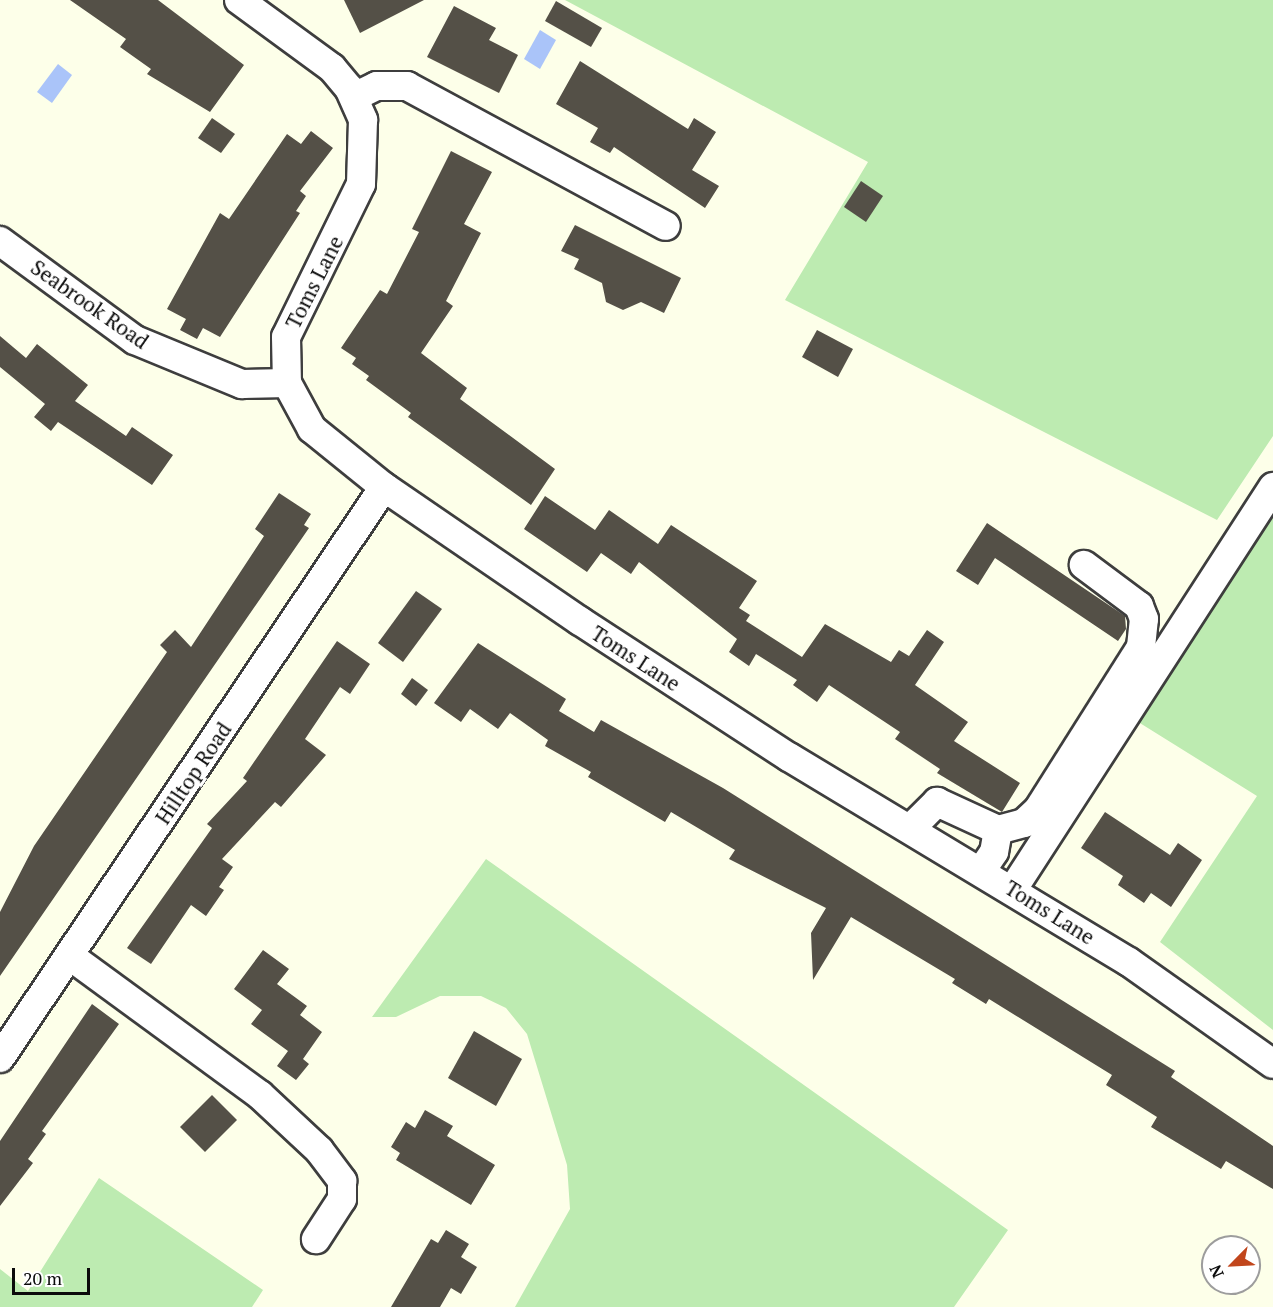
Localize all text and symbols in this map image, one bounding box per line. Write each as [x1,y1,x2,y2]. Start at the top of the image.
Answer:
street label: Toms Lane [280,231,348,333]
street label: Seabrook Road [26,254,154,354]
street label: Toms Lane [587,620,685,696]
street label: Hilltop Road [150,717,236,829]
street label: Toms Lane [1001,875,1099,949]
north arrow [1201,1235,1261,1295]
scale bar [15,1256,93,1294]
text: N [1204,1261,1229,1282]
text: 20 m [23,1266,62,1290]

